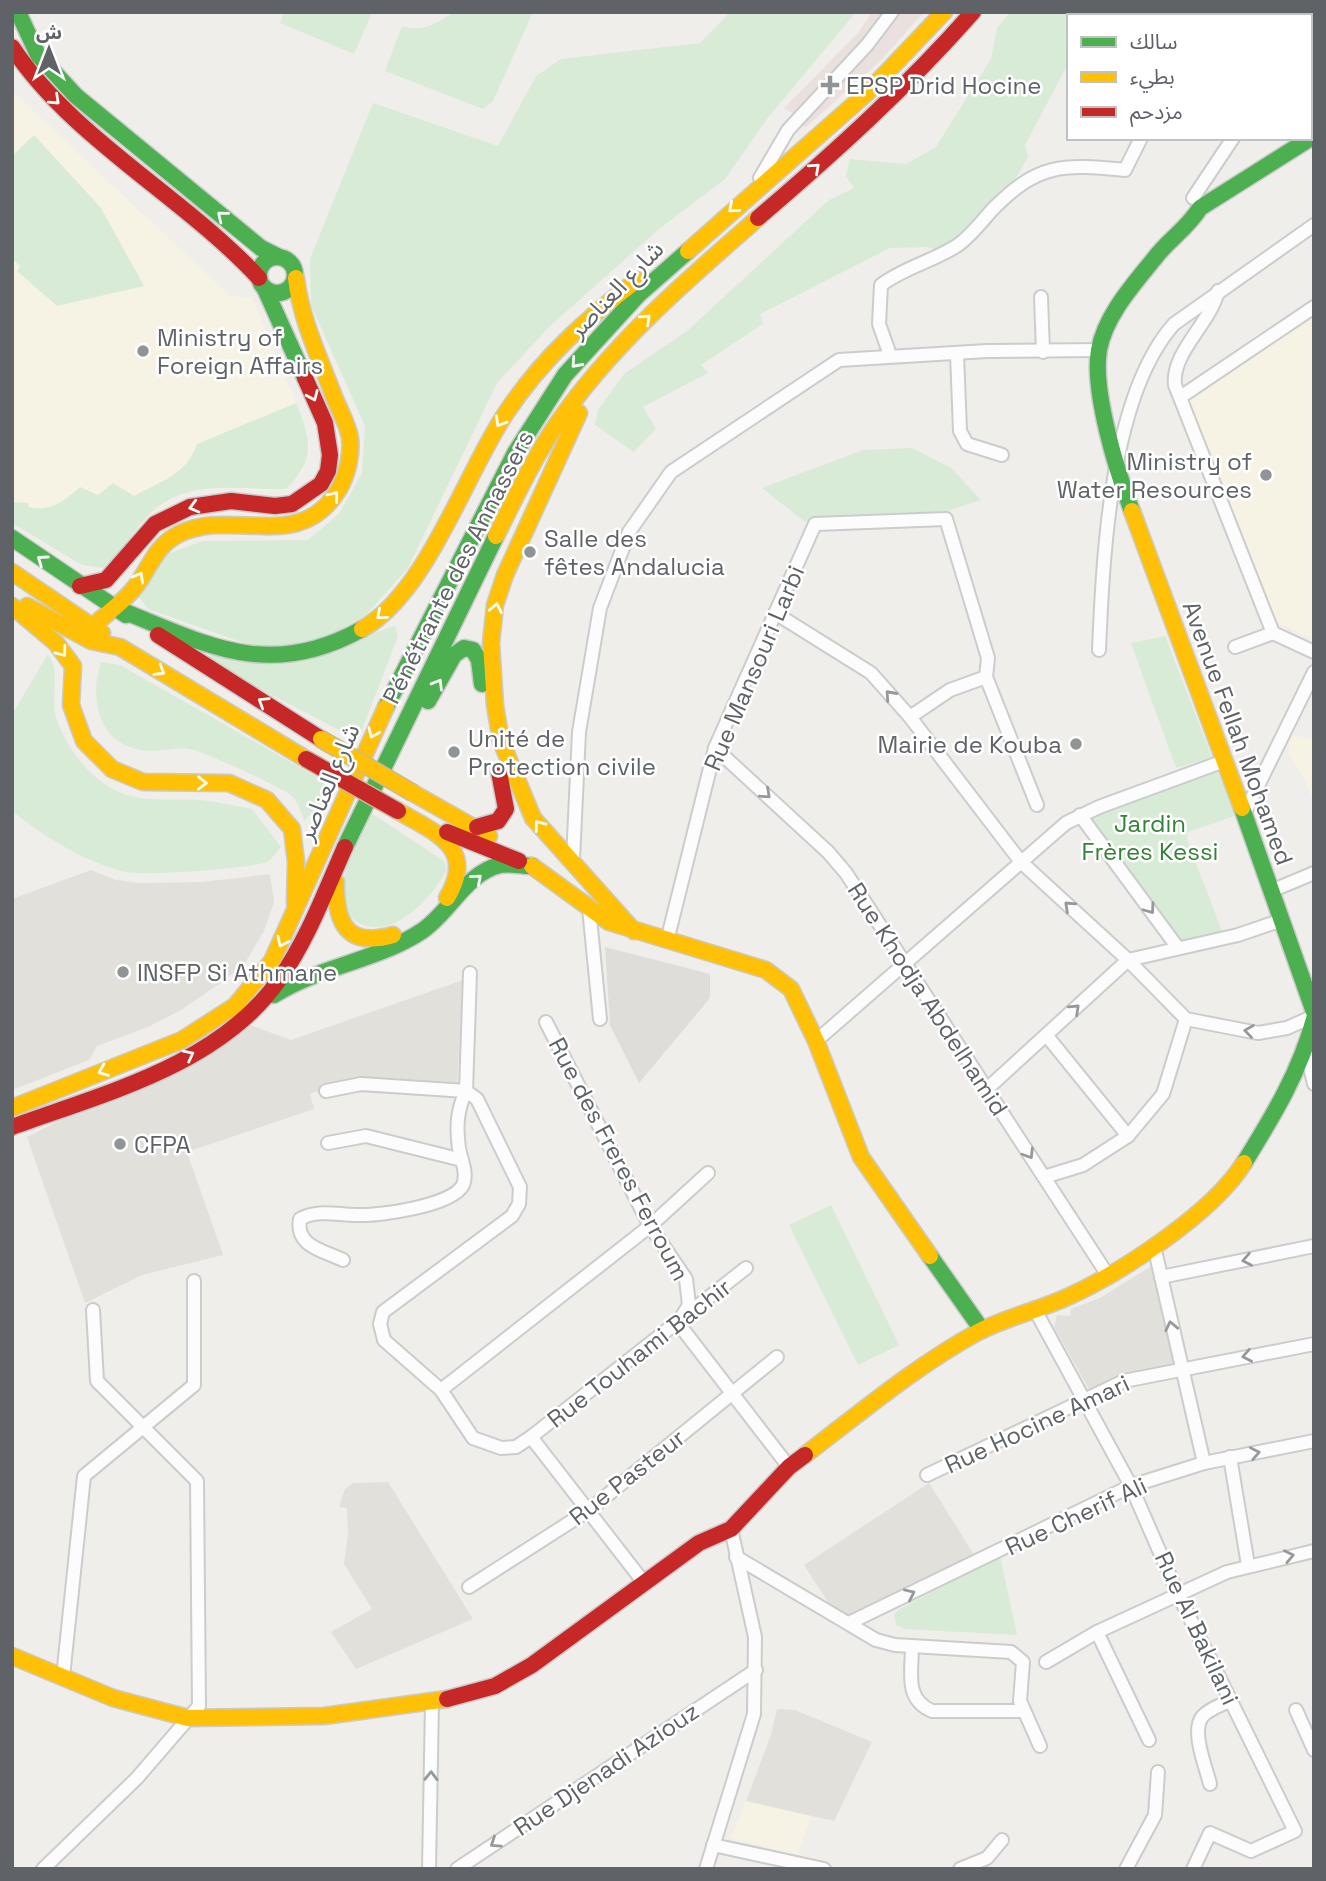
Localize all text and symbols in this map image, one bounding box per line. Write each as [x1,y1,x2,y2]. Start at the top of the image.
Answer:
north arrow [14,14,84,84]
legend [1067,14,1312,140]
text: ش [36,20,62,45]
text: سالك [1130,28,1177,55]
text: بطيء [1130,63,1175,93]
place label: EPSP Drid Hocine [846,70,1041,101]
marker: EPSP Drid Hocine [820,75,840,95]
one-way arrow [47,92,60,104]
text: مزدحم [1130,98,1183,127]
one-way arrow [807,164,820,176]
one-way arrow [728,200,741,212]
one-way arrow [218,211,230,224]
street label: شارع العناصر [561,234,672,346]
one-way arrow [638,315,651,328]
place label: Ministry of Foreign Affairs [157,322,323,381]
marker: Ministry of Foreign Affairs [135,343,151,359]
one-way arrow [572,355,585,368]
one-way arrow [305,388,319,401]
one-way arrow [495,414,508,427]
street label: Pénétrante des Annassers [375,425,541,709]
place label: Ministry of Water Resources [1057,446,1252,505]
marker: Ministry of Water Resources [1258,467,1274,483]
one-way arrow [326,491,339,504]
one-way arrow [188,499,200,513]
place label: Salle des fêtes Andalucia [544,523,725,582]
marker: Salle des fêtes Andalucia [522,544,538,560]
one-way arrow [37,555,50,568]
street label: Rue Mansouri Larbi [697,561,811,775]
one-way arrow [131,572,144,584]
street label: Avenue Fellah Mohamed [1176,597,1300,869]
one-way arrow [488,602,503,614]
one-way arrow [377,607,390,619]
one-way arrow [54,644,66,657]
one-way arrow [152,663,165,676]
one-way arrow [430,678,443,691]
one-way arrow [886,690,899,703]
one-way arrow [258,698,271,711]
street label: شارع العناصر [289,719,368,847]
place label: Unité de Protection civile [468,723,656,782]
one-way arrow [367,726,381,739]
place label: Mairie de Kouba [877,729,1062,760]
marker: Mairie de Kouba [1068,736,1084,752]
marker: Unité de Protection civile [446,744,462,760]
one-way arrow [197,775,208,790]
one-way arrow [758,786,771,798]
park label: Jardin Frères Kessi [1082,808,1218,867]
one-way arrow [535,821,547,833]
one-way arrow [469,875,482,887]
street label: Rue Khodja Abdelhamid [841,876,1015,1122]
one-way arrow [1064,901,1077,914]
one-way arrow [1142,902,1154,914]
one-way arrow [276,935,290,947]
place label: INSFP Si Athmane [137,957,337,988]
marker: INSFP Si Athmane [115,964,131,980]
one-way arrow [1067,1005,1080,1018]
one-way arrow [1243,1023,1255,1038]
street label: Rue des Freres Ferroum [542,1032,696,1286]
one-way arrow [182,1050,194,1063]
one-way arrow [98,1063,110,1077]
place label: CFPA [134,1129,191,1160]
marker: CFPA [112,1136,128,1152]
one-way arrow [1021,1146,1034,1159]
one-way arrow [1241,1252,1253,1267]
street label: Rue Touhami Bachir [541,1271,737,1435]
one-way arrow [1165,1320,1180,1332]
one-way arrow [1241,1348,1253,1363]
street label: Rue Hocine Amari [940,1368,1134,1480]
street label: Rue Pasteur [563,1422,691,1532]
one-way arrow [1249,1446,1261,1461]
street label: Rue Cherif Ali [1000,1470,1152,1562]
street label: Rue Al Bakilani [1148,1546,1246,1710]
one-way arrow [1283,1550,1295,1565]
one-way arrow [903,1588,915,1602]
street label: Rue Djenadi Aziouz [507,1695,705,1843]
one-way arrow [423,1770,438,1781]
one-way arrow [490,1835,503,1847]

